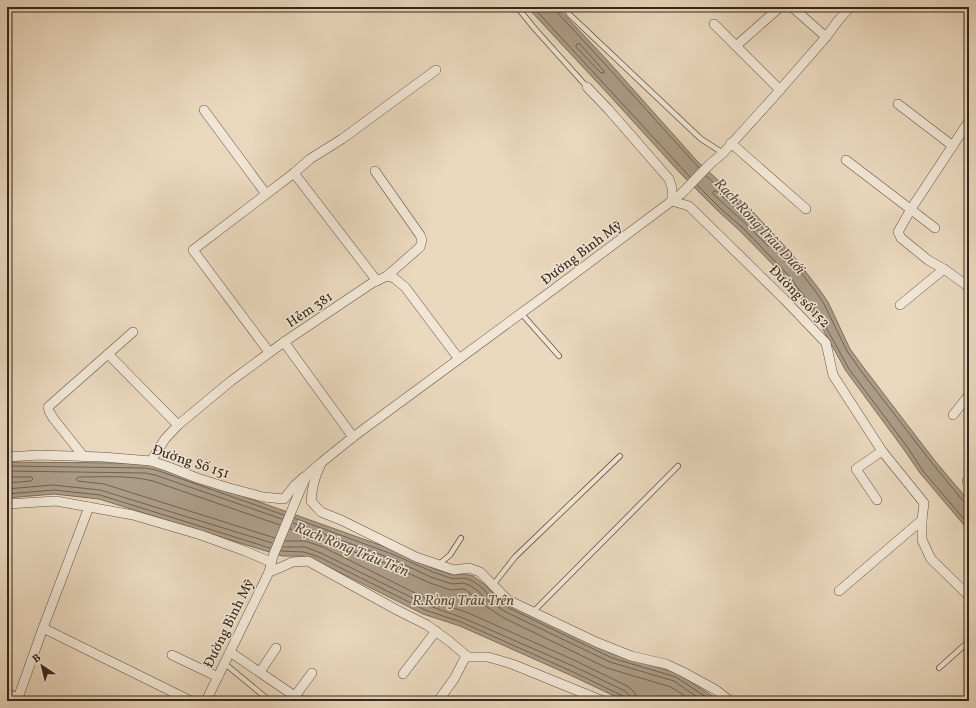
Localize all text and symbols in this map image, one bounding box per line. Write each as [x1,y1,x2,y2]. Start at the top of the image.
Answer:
water label: Rạch Ròng Trâu Dưới [709,174,809,280]
street label: Đường Bình Mỹ [537,216,627,290]
street label: Đường số 152 [764,261,834,333]
street label: Hẻm 381 [283,288,337,333]
street label: Đường Số 151 [149,441,232,484]
water label: Rạch Ròng Trâu Trên [291,518,412,583]
street label: Đường Bình Mỹ [200,576,259,671]
water label: R.Ròng Trâu Trên [412,591,514,612]
north arrow [22,646,62,686]
text: B [30,651,44,667]

